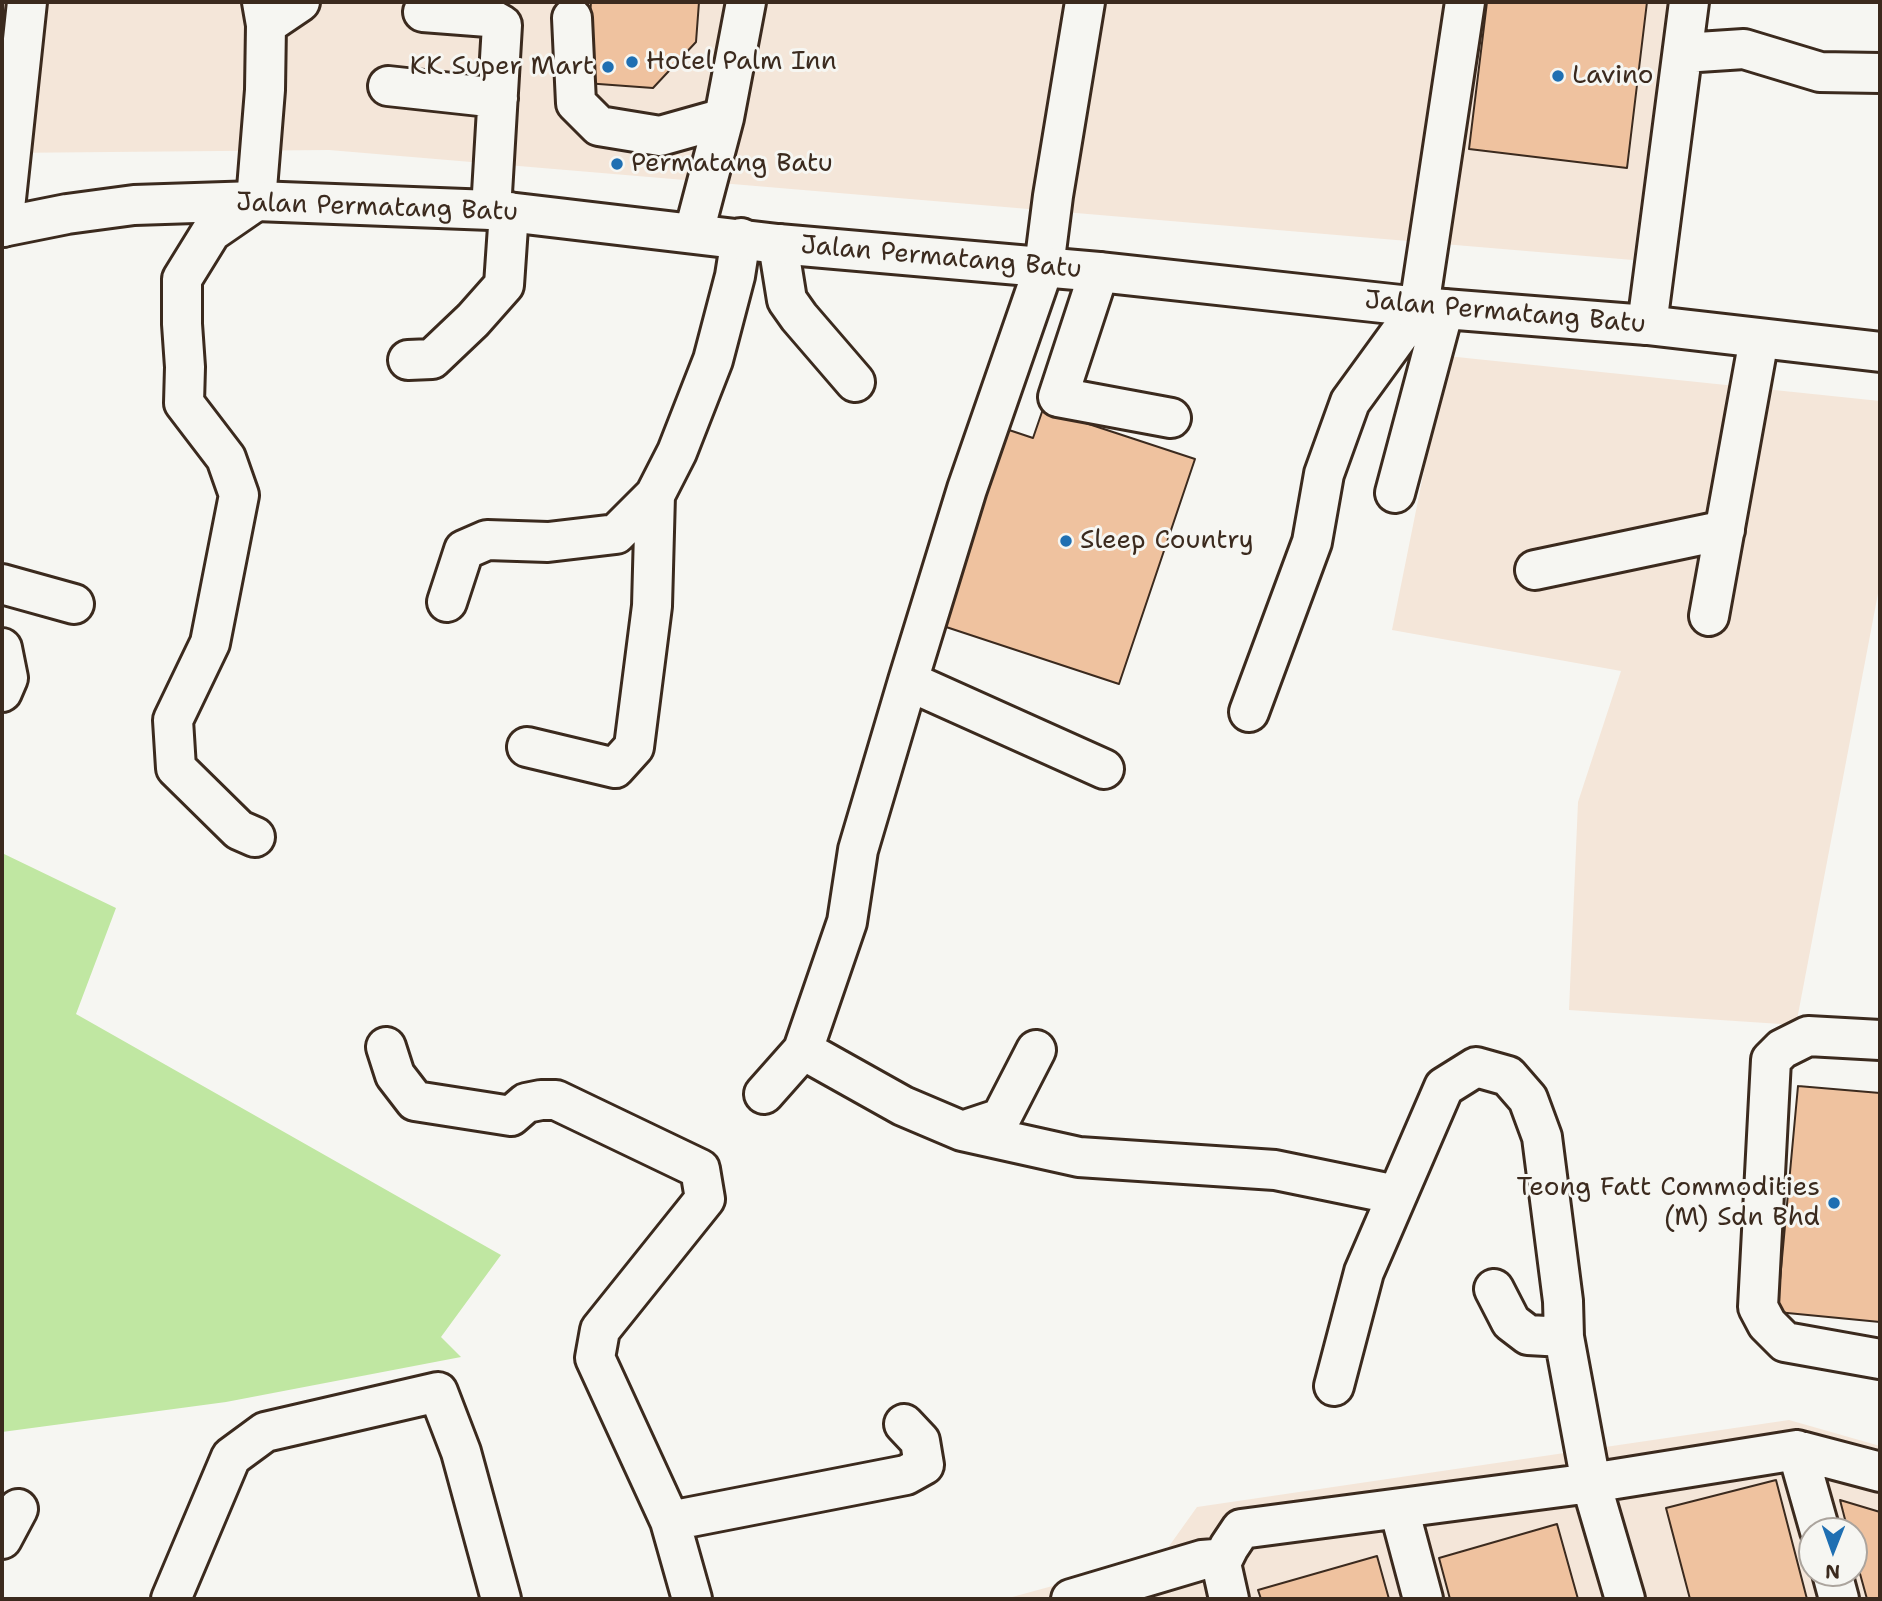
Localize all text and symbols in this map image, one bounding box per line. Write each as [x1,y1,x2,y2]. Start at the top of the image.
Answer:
place label: Hotel Palm Inn [646,46,837,78]
place label: KK Super Mart [409,51,594,83]
marker: Hotel Palm Inn [624,54,640,70]
marker: KK Super Mart [600,59,616,75]
place label: Lavino [1572,60,1653,92]
marker: Lavino [1550,68,1566,84]
place label: Permatang Batu [631,148,833,180]
marker: Permatang Batu [609,156,625,172]
street label: Jalan Permatang Batu [236,187,518,229]
street label: Jalan Permatang Batu [799,230,1083,286]
street label: Jalan Permatang Batu [1363,285,1647,341]
place label: Sleep Country [1080,525,1254,557]
marker: Sleep Country [1058,533,1074,549]
place label: Teong Fatt Commodities (M) Sdn Bhd [1516,1172,1820,1234]
marker: Teong Fatt Commodities (M) Sdn Bhd [1826,1195,1842,1211]
north arrow [1798,1517,1868,1587]
text: N [1825,1559,1840,1584]

